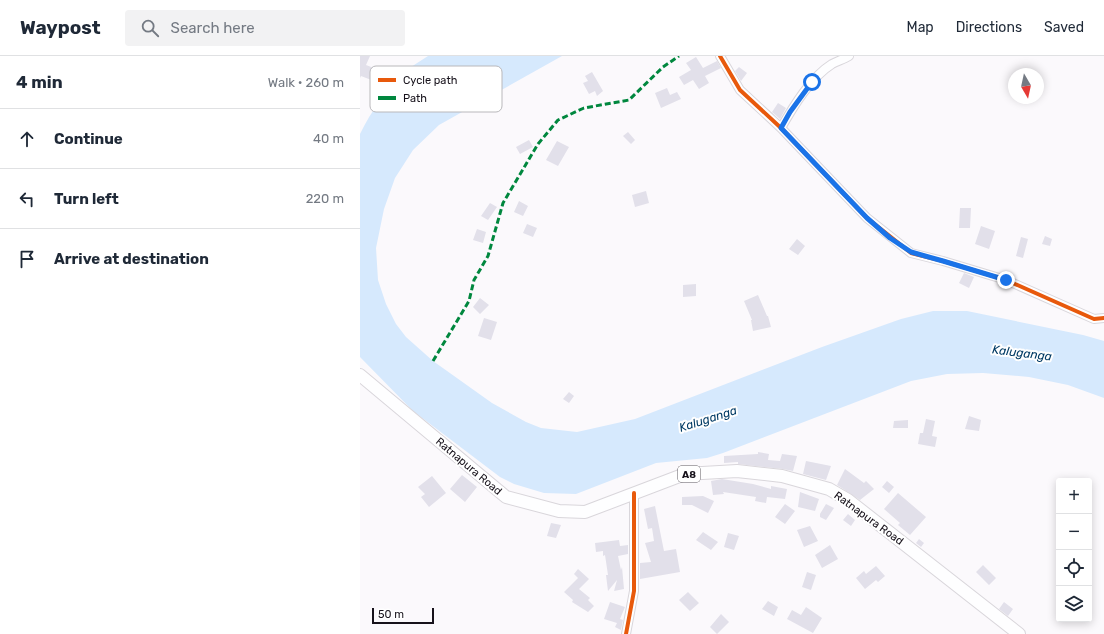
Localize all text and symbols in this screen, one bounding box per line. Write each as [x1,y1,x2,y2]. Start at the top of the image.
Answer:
search box [125,10,405,46]
text: Waypost [20,16,101,39]
icon: search [139,17,161,39]
text: Search here [171,19,255,37]
text: Map [907,19,934,36]
text: Directions [956,19,1022,36]
text: Saved [1044,19,1084,36]
legend [370,66,502,112]
north arrow [1008,68,1044,104]
text: 4 min [16,72,63,92]
route start [803,73,821,91]
text: Cycle path [403,74,457,87]
text: Walk · 260 m [268,75,344,90]
text: Path [403,92,427,105]
icon: ahead [16,128,38,150]
text: Continue [54,130,123,148]
text: 40 m [313,131,344,146]
icon: left [16,188,38,210]
text: Turn left [54,190,119,208]
text: 220 m [306,191,344,206]
icon: arrive [16,248,38,270]
text: Arrive at destination [54,250,209,268]
route end [997,271,1015,289]
water label: Kaluganga [991,342,1053,364]
water label: Kaluganga [677,403,739,435]
street label: Ratnapura Road [433,435,504,498]
road number: A8 [678,466,700,482]
map controls [1056,478,1092,622]
button: + [1056,478,1092,514]
street label: Ratnapura Road [832,489,906,548]
button: − [1056,514,1092,550]
button: locate [1056,550,1092,586]
button: layers [1056,586,1092,622]
scale bar [372,606,434,625]
text: 50 m [378,608,404,621]

